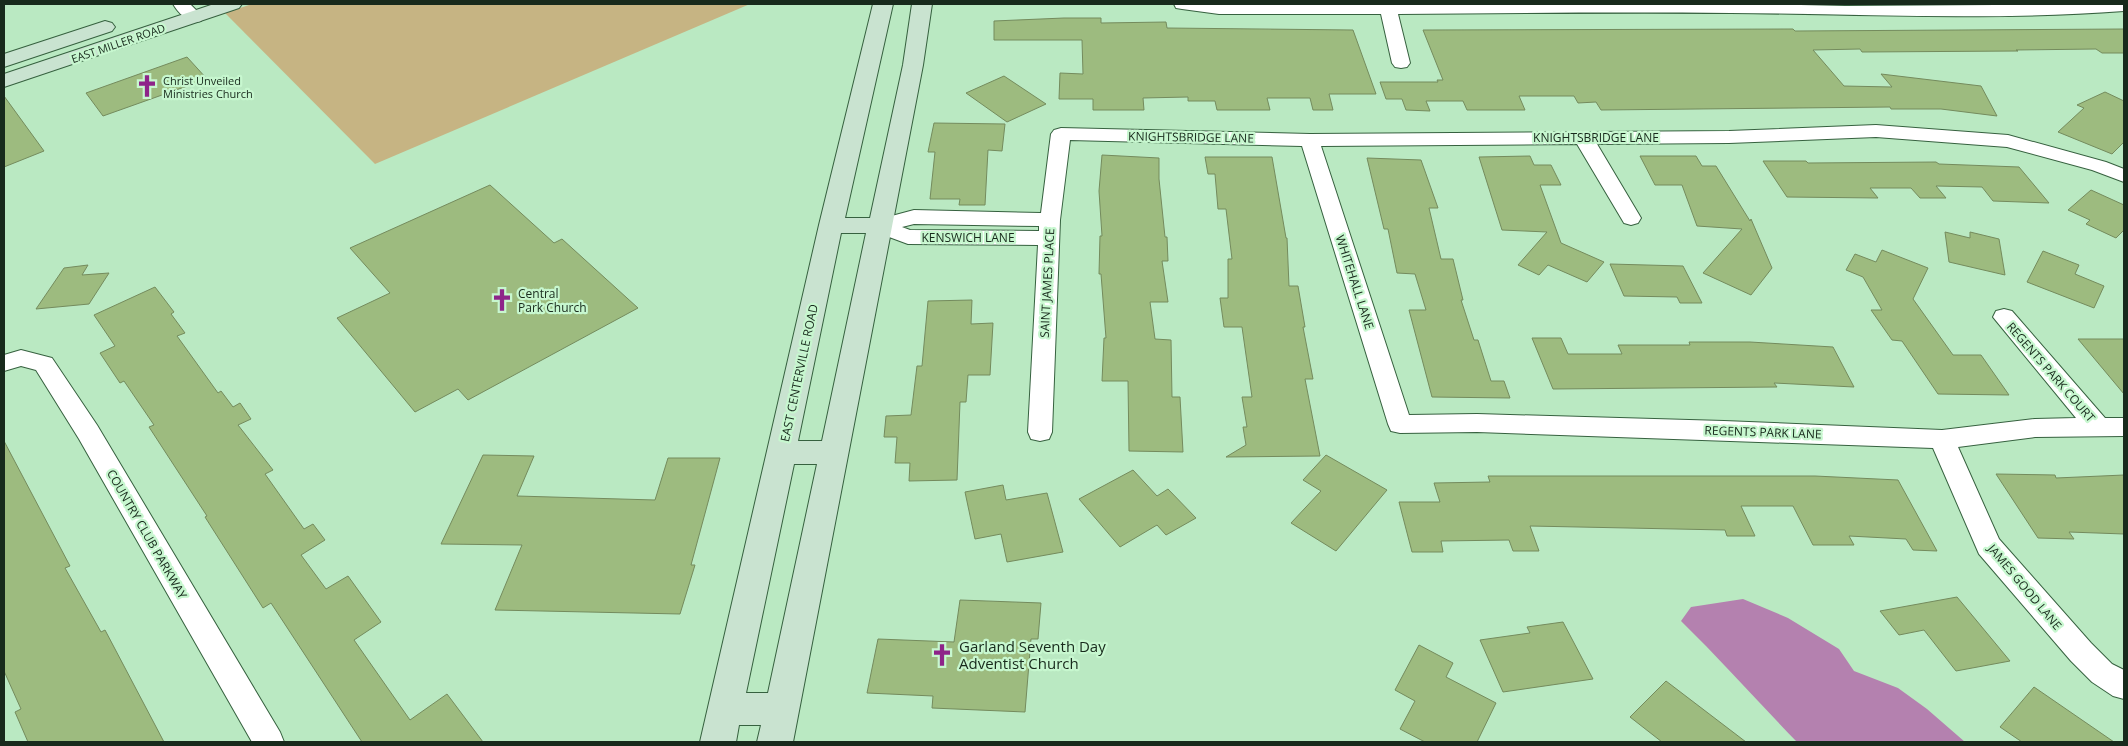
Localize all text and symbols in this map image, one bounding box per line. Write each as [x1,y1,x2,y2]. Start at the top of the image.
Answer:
street label: EAST MILLER ROAD [69,20,167,66]
church icon: Christ Unveiled Ministries Church [134,73,160,99]
place label: Christ Unveiled Ministries Church [163,73,253,101]
street label: KNIGHTSBRIDGE LANE [1128,127,1254,147]
street label: KNIGHTSBRIDGE LANE [1533,129,1659,146]
street label: SAINT JAMES PLACE [1036,228,1058,338]
street label: KENSWICH LANE [921,229,1015,246]
street label: WHITEHALL LANE [1332,233,1378,331]
place label: Central Park Church [518,285,587,316]
church icon: Central Park Church [489,287,515,313]
street label: EAST CENTERVILLE ROAD [776,303,822,443]
street label: REGENTS PARK COURT [2003,318,2099,426]
street label: REGENTS PARK LANE [1704,421,1822,443]
street label: COUNTRY CLUB PARKWAY [103,466,191,602]
street label: JAMES GOOD LANE [1984,540,2066,633]
place label: Garland Seventh Day Adventist Church [959,636,1106,673]
church icon: Garland Seventh Day Adventist Church [929,642,955,668]

